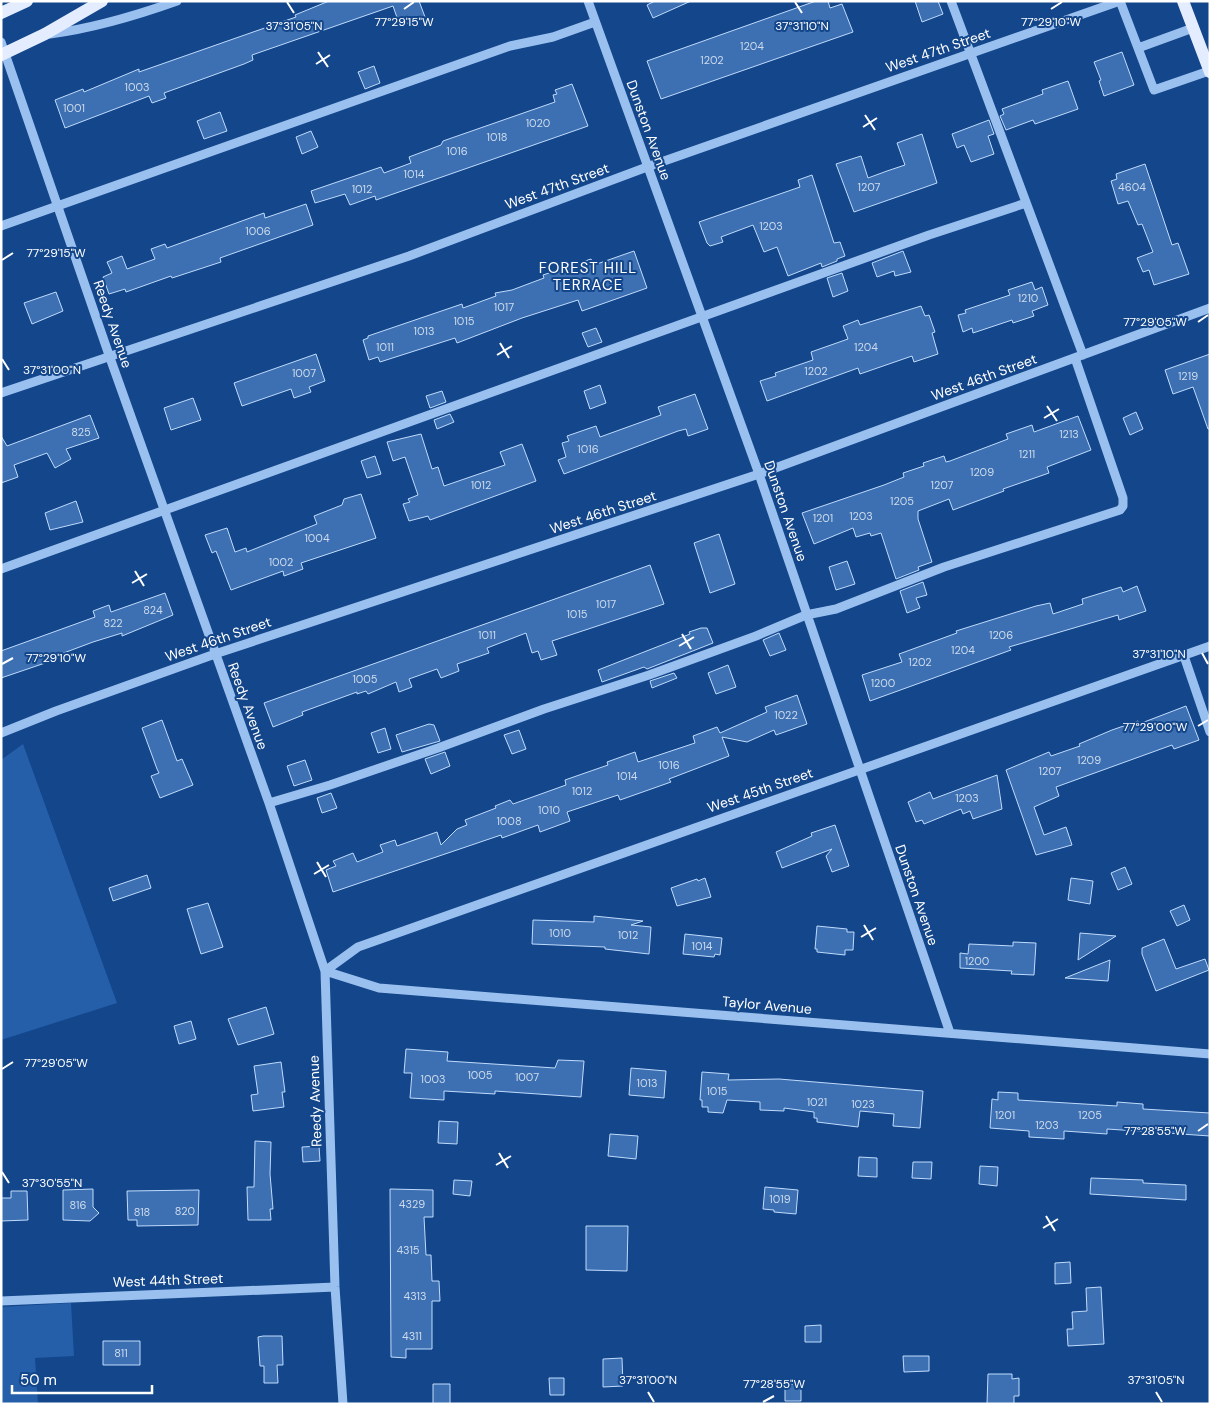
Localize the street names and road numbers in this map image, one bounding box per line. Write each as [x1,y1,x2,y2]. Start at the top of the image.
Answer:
street label: West 47th Street [883,24,993,76]
street label: Dunston Avenue [623,77,675,183]
street label: West 47th Street [502,159,612,213]
street label: Reedy Avenue [90,278,136,370]
street label: West 46th Street [929,350,1039,404]
street label: Dunston Avenue [760,458,812,564]
street label: West 46th Street [547,486,659,538]
street label: West 46th Street [163,612,273,666]
street label: Reedy Avenue [224,660,272,752]
street label: West 45th Street [705,763,815,817]
street label: Dunston Avenue [891,842,943,948]
street label: Taylor Avenue [721,992,813,1018]
street label: Reedy Avenue [304,1055,326,1147]
street label: West 44th Street [112,1269,224,1291]

